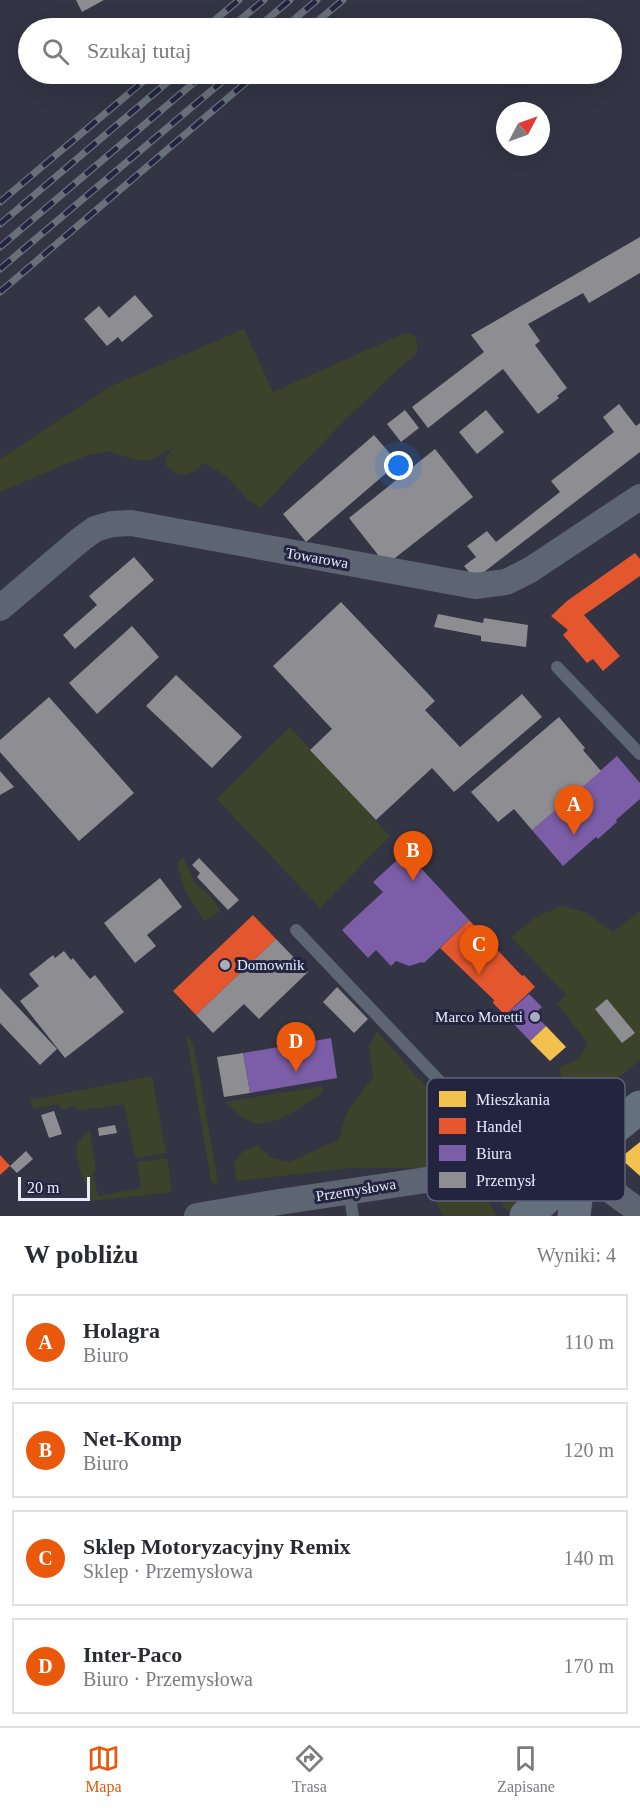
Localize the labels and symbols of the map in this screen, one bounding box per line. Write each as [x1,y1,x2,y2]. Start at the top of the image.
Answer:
north arrow [496,102,550,156]
your location [384,451,413,480]
street label: Towarowa [285,545,350,571]
pin: A [554,786,594,835]
pin: B [394,832,432,881]
pin: C [460,926,498,975]
place label: Domownik [237,957,305,973]
marker: Domownik [218,958,232,972]
place label: Marco Moretti [435,1009,523,1025]
marker: Marco Moretti [528,1010,542,1024]
pin: D [276,1022,316,1072]
legend [427,1078,625,1201]
text: Mieszkania [476,1091,550,1108]
text: Handel [476,1118,523,1135]
text: Biura [476,1145,512,1162]
text: Przemysł [476,1172,536,1190]
scale bar [18,1174,90,1202]
street label: Przemysłowa [315,1176,397,1204]

